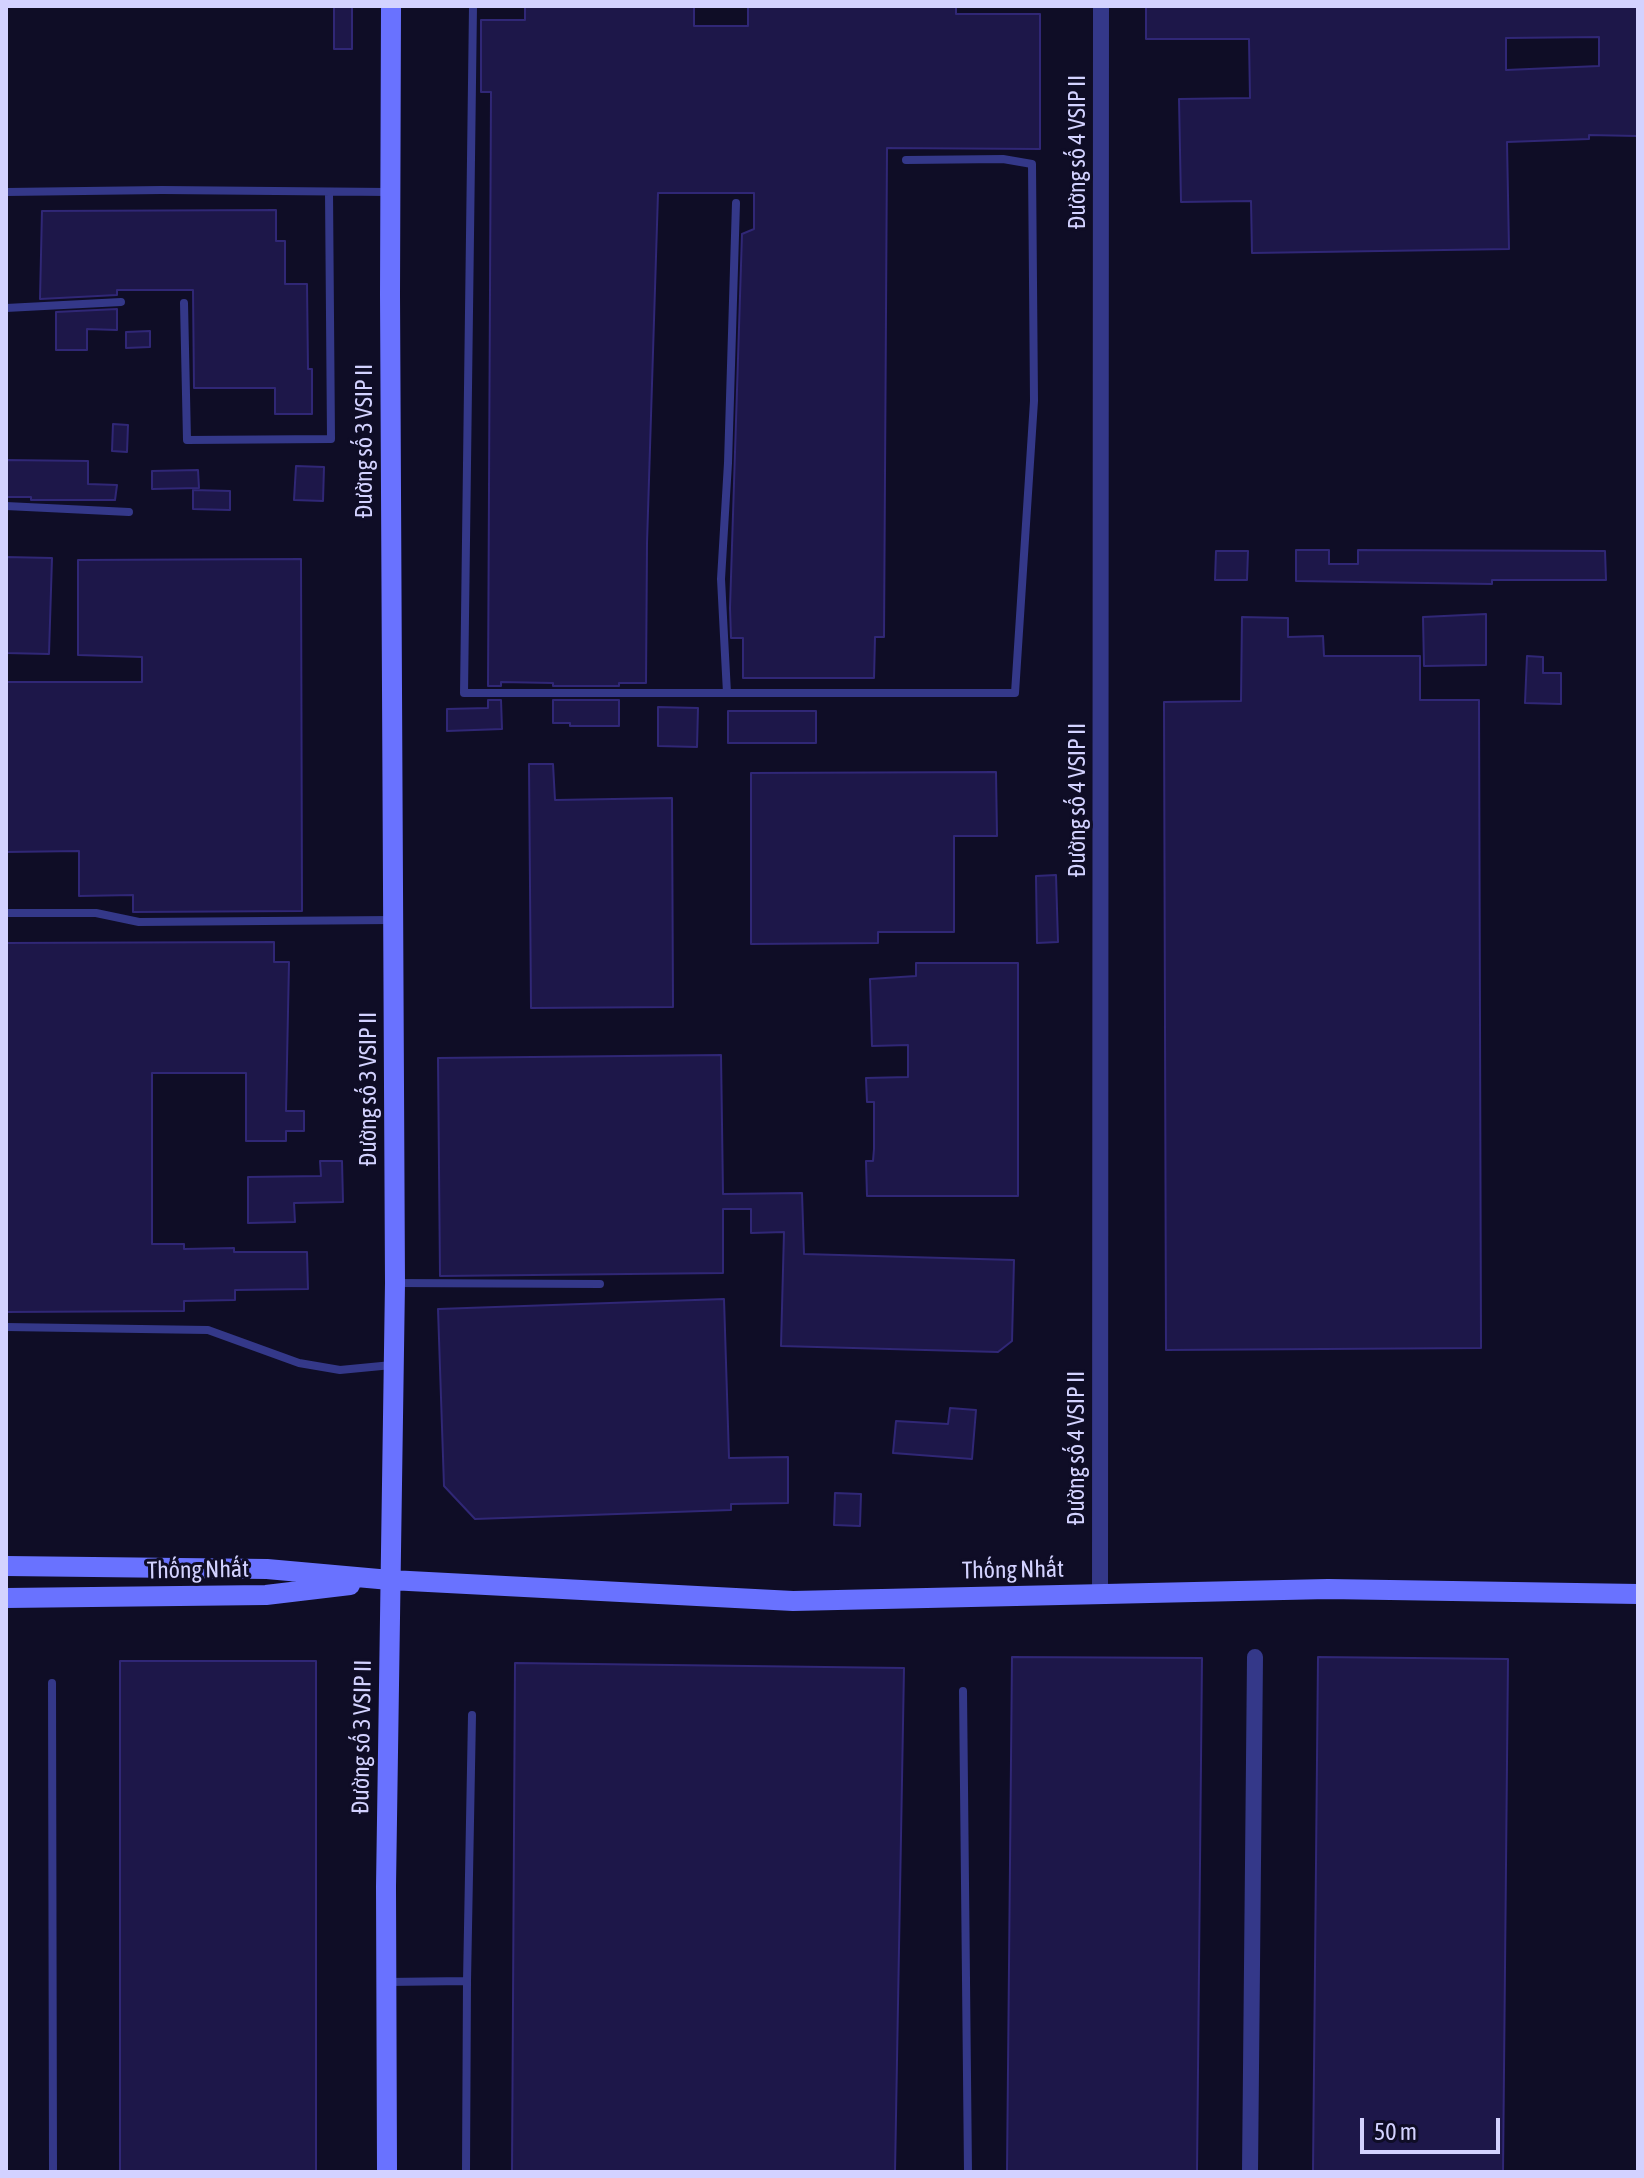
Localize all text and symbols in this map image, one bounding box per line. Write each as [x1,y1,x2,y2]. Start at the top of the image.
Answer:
street label: Đường số 4 VSIP II [1063,75,1091,229]
street label: Đường số 3 VSIP II [350,364,378,518]
street label: Đường số 4 VSIP II [1063,723,1091,877]
street label: Đường số 3 VSIP II [354,1012,382,1166]
street label: Đường số 4 VSIP II [1062,1371,1090,1525]
street label: Thống Nhất [147,1555,249,1585]
street label: Thống Nhất [962,1555,1064,1585]
street label: Đường số 3 VSIP II [346,1660,378,1814]
scale bar [1364,2102,1504,2152]
text: 50 m [1374,2118,1417,2145]

